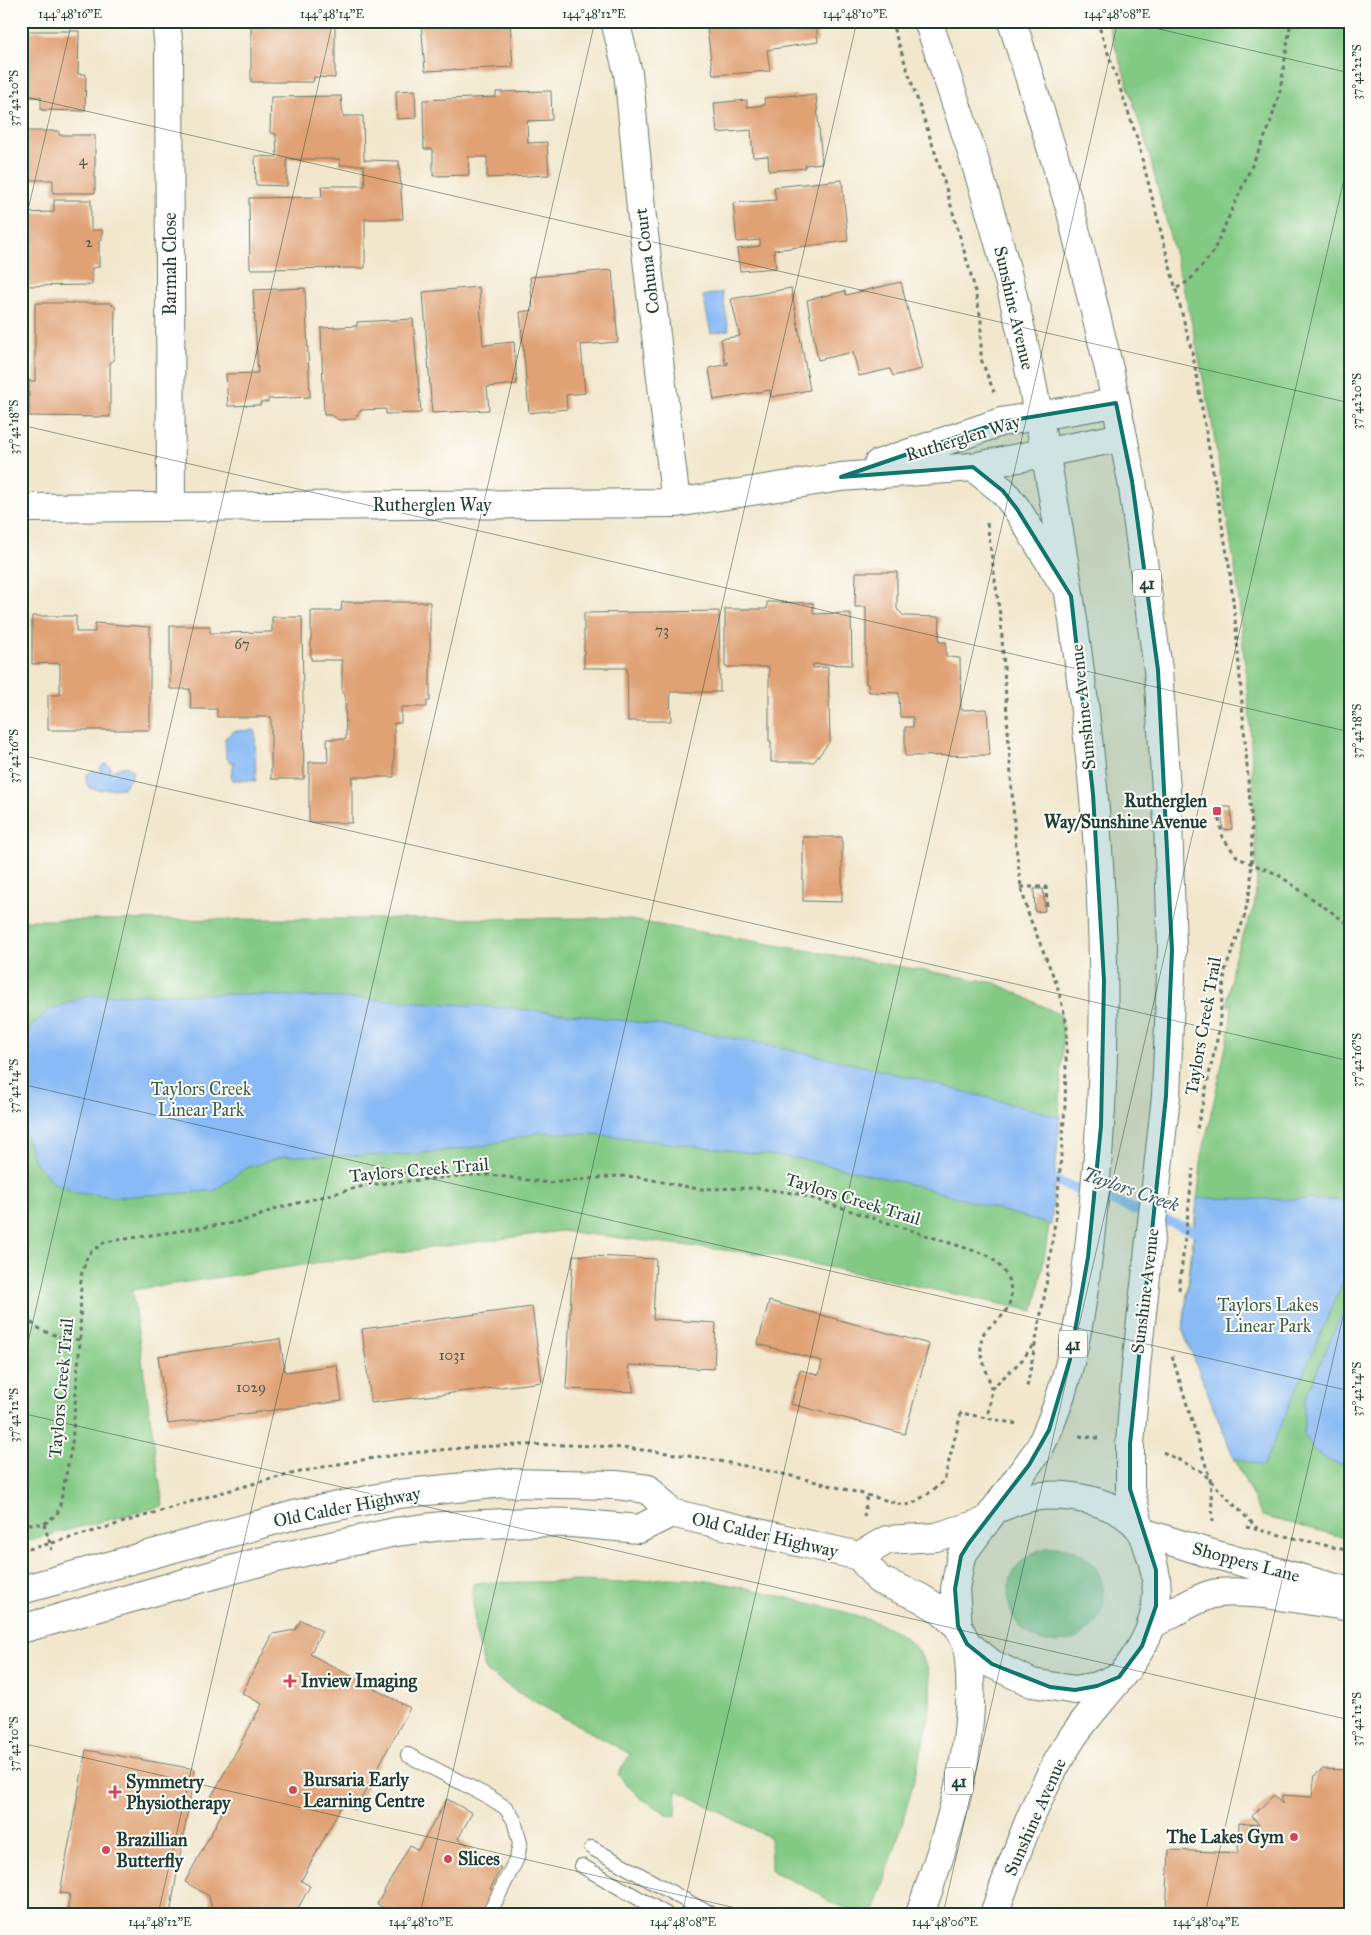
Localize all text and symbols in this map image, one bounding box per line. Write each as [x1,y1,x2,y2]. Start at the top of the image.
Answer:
text: 144°48'16"E [38,7,102,21]
text: 144°48'14"E [300,7,364,21]
text: 144°48'12"E [562,7,626,21]
text: 144°48'10"E [823,7,888,21]
text: 144°48'08"E [1084,7,1150,21]
text: 37°42'22"S [1350,44,1364,100]
text: 37°42'20"S [7,70,21,126]
house number: 4 [79,151,88,169]
street label: Cohuna Court [630,206,664,315]
street label: Barmah Close [159,212,181,316]
house number: 2 [85,233,93,251]
street label: Sunshine Avenue [989,244,1039,372]
text: 37°42'20"S [1350,373,1364,429]
text: 37°42'18"S [7,400,21,454]
street label: Rutherglen Way [903,410,1024,467]
street label: Rutherglen Way [372,494,492,517]
road number: 41 [1133,570,1161,596]
house number: 73 [655,621,669,639]
house number: 67 [234,635,250,653]
street label: Sunshine Avenue [1065,643,1101,771]
text: 37°42'18"S [1350,704,1364,758]
text: 37°42'16"S [7,729,21,783]
place label: Rutherglen Way/Sunshine Avenue [1044,790,1207,834]
marker: Rutherglen Way/Sunshine Avenue [1211,805,1223,817]
street label: Taylors Creek Trail [1180,955,1226,1097]
text: 37°42'16"S [1350,1033,1364,1087]
text: 37°42'14"S [7,1058,21,1114]
park label: Taylors Creek Linear Park [151,1078,252,1121]
street label: Taylors Creek Trail [348,1153,490,1187]
water label: Taylors Creek [1079,1162,1183,1217]
street label: Taylors Creek Trail [783,1168,923,1230]
street label: Sunshine Avenue [1126,1227,1164,1355]
park label: Taylors Lakes Linear Park [1217,1294,1319,1337]
street label: Taylors Creek Trail [44,1317,78,1459]
road number: 41 [1059,1330,1087,1358]
house number: 1031 [439,1346,465,1364]
text: 37°42'14"S [1350,1361,1364,1417]
house number: 1029 [236,1378,266,1396]
text: 37°42'12"S [7,1388,21,1442]
street label: Old Calder Highway [271,1482,423,1533]
street label: Old Calder Highway [689,1507,841,1564]
street label: Shoppers Lane [1190,1537,1302,1587]
place label: Inview Imaging [301,1670,417,1693]
marker: Inview Imaging [283,1674,297,1688]
text: 37°42'12"S [1350,1692,1364,1746]
text: 37°42'10"S [7,1716,21,1772]
street label: Sunshine Avenue [999,1755,1071,1879]
road number: 41 [945,1768,973,1794]
place label: Bursaria Early Learning Centre [303,1769,425,1813]
place label: Symmetry Physiotherapy [126,1771,232,1815]
marker: Bursaria Early Learning Centre [287,1784,299,1796]
marker: Symmetry Physiotherapy [108,1785,122,1799]
place label: The Lakes Gym [1166,1826,1285,1849]
place label: Brazillian Butterfly [116,1829,188,1873]
marker: The Lakes Gym [1288,1831,1300,1843]
marker: Brazillian Butterfly [100,1844,112,1856]
place label: Slices [458,1848,500,1870]
marker: Slices [442,1853,454,1865]
text: 144°48'12"E [128,1915,192,1929]
text: 144°48'10"E [389,1915,454,1929]
text: 144°48'08"E [650,1915,716,1929]
text: 144°48'06"E [912,1915,978,1929]
text: 144°48'04"E [1173,1915,1240,1929]

